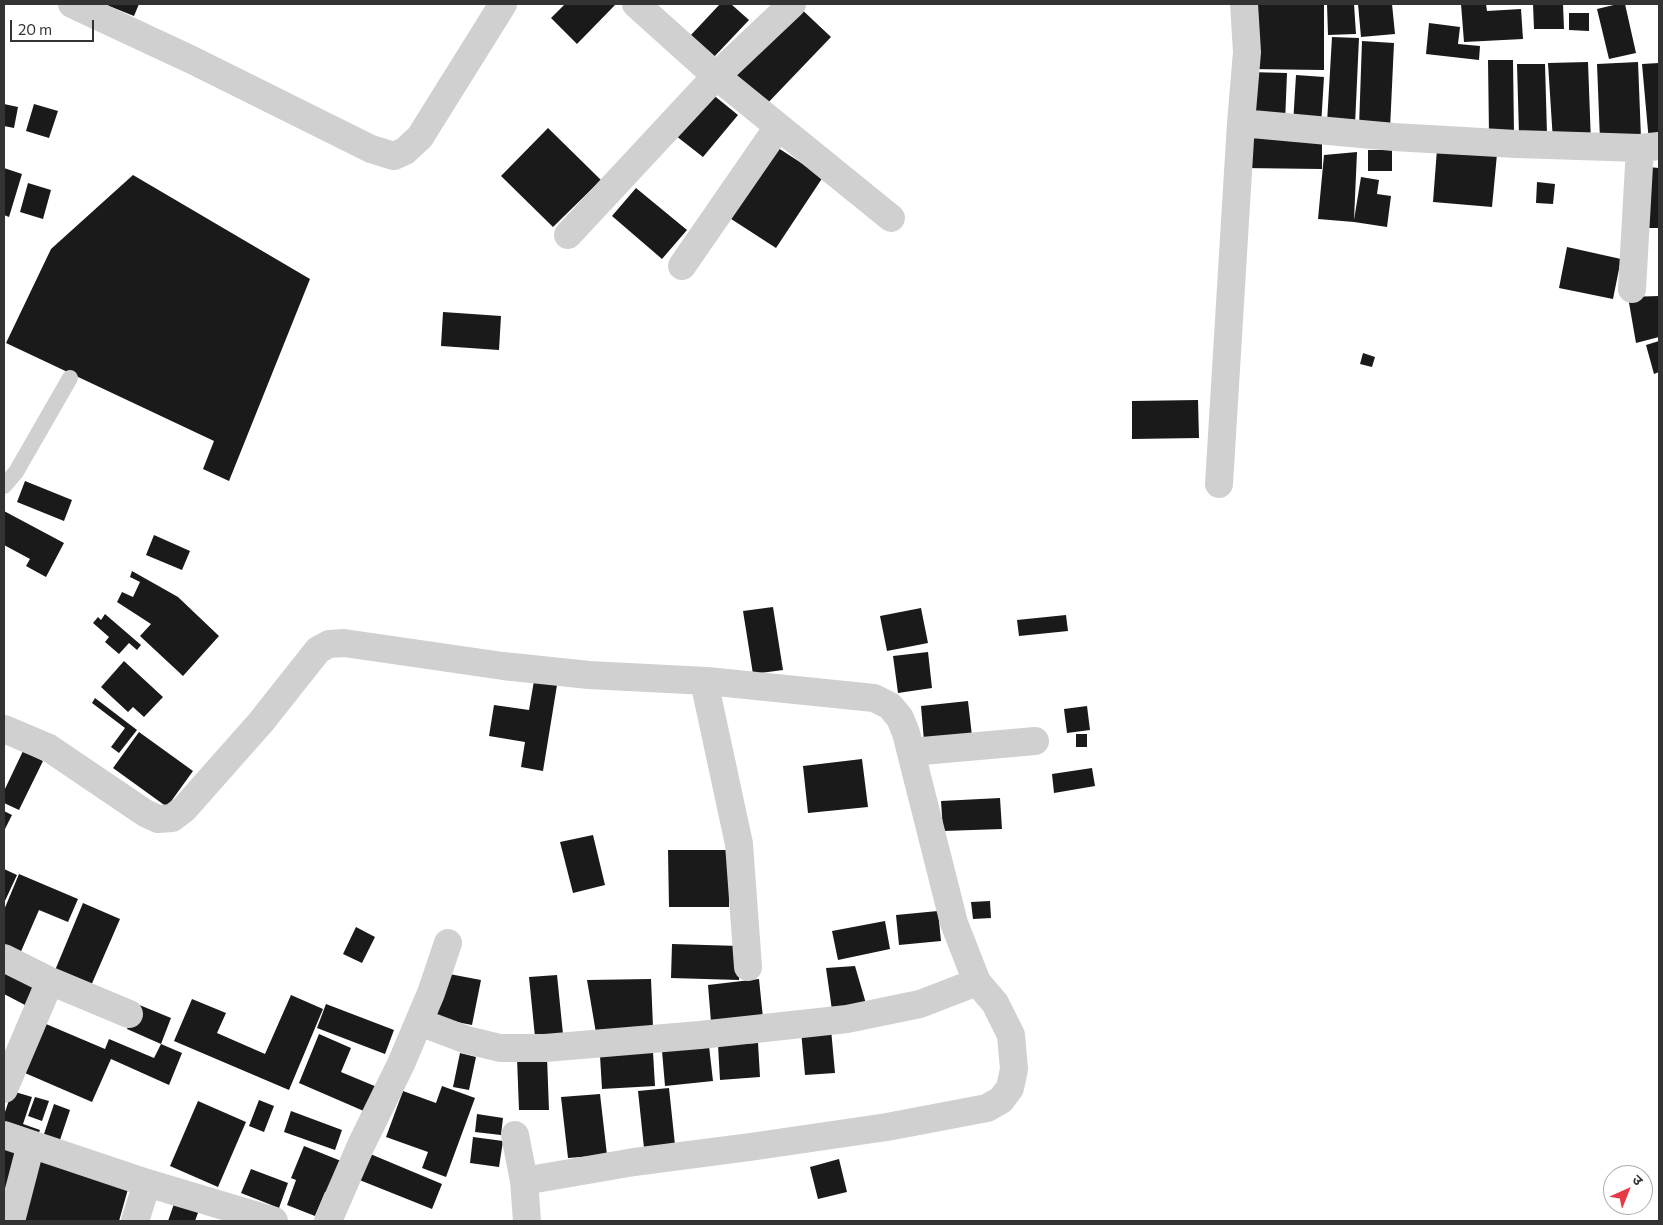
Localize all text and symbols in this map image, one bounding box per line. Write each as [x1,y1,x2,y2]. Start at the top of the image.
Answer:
scale bar [12,10,96,42]
text: 20 m [18,20,52,38]
north arrow [1603,1165,1653,1215]
text: उ [1629,1171,1647,1189]

